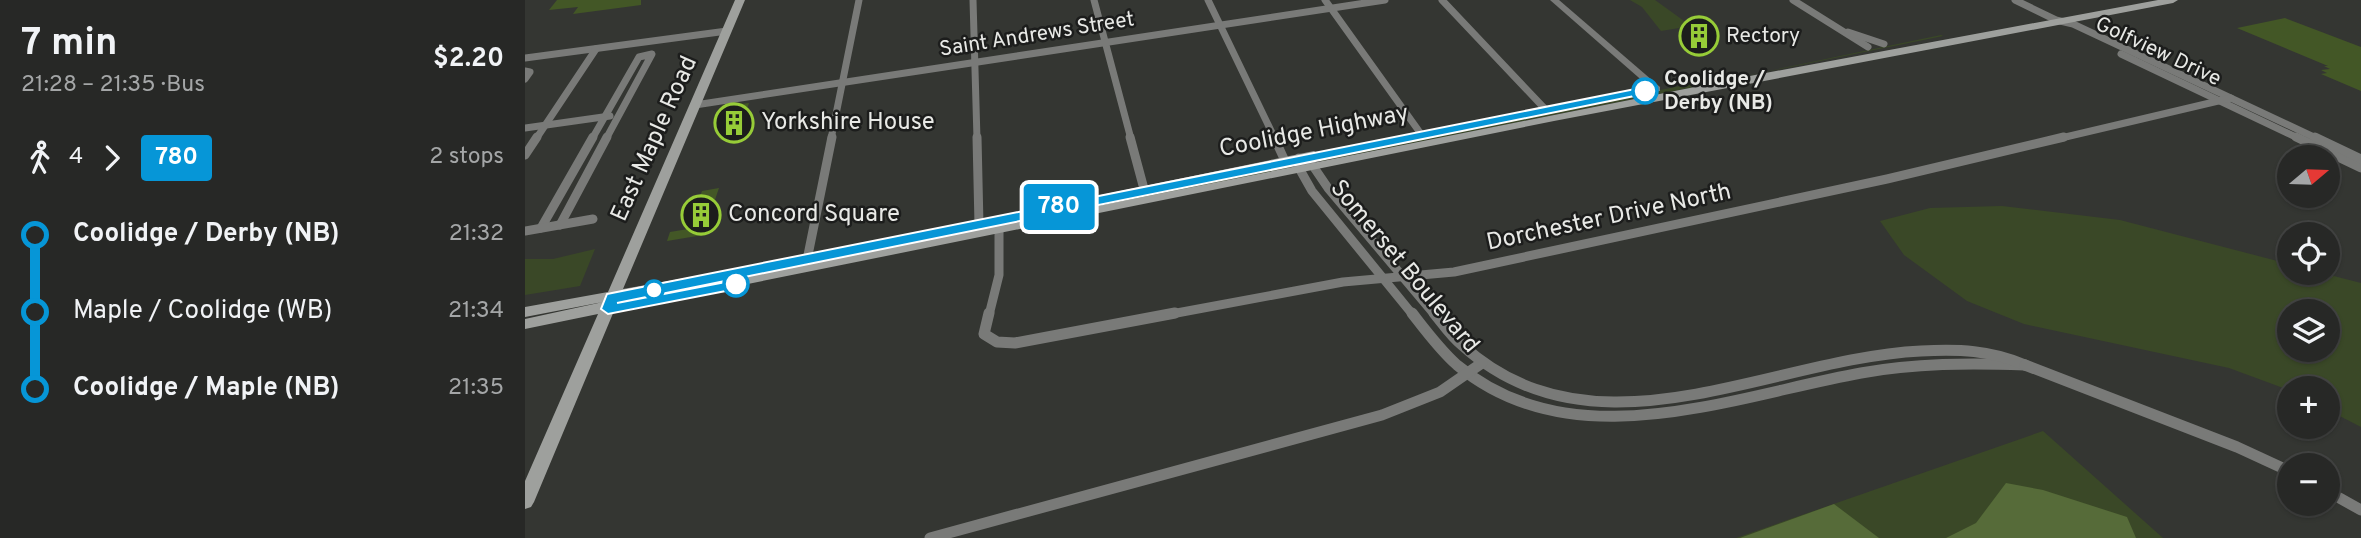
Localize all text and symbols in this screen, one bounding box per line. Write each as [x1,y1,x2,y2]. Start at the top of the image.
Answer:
street label: Saint Andrews Street [938,6,1136,64]
street label: Golfview Drive [2091,11,2225,93]
building icon: Rectory [1678,15,1720,57]
text: 7 min [21,20,118,69]
place label: Rectory [1726,23,1800,50]
text: $2.20 [433,43,504,76]
street label: East Maple Road [605,52,705,226]
place label: Coolidge / Derby (NB) [1664,66,1773,117]
text: 21:28 – 21:35 · Bus [21,71,205,100]
marker: Coolidge / Derby (NB) [1632,78,1658,104]
street label: Coolidge Highway [1217,99,1411,165]
building icon: Yorkshire House [713,102,755,144]
place label: Yorkshire House [761,108,935,138]
icon: walk [21,139,59,177]
icon: forward [93,139,131,177]
text: 4 [69,143,83,172]
text: 780 [155,143,198,173]
text: 2 stops [429,143,504,172]
north arrow [2277,145,2340,208]
map controls [2277,145,2340,516]
street label: Somerset Boulevard [1323,174,1485,360]
street label: Dorchester Drive North [1484,177,1734,259]
line badge: 780 [1019,184,1099,230]
text: 780 [1038,192,1080,222]
building icon: Concord Square [680,194,722,236]
place label: Concord Square [728,200,900,230]
text: Coolidge / Derby (NB) [73,218,340,251]
text: 21:32 [449,220,504,249]
button: locate [2277,222,2340,285]
unlabelled marker [723,271,749,297]
unlabelled marker [644,280,664,300]
text: Maple / Coolidge (WB) [73,295,332,328]
text: 21:34 [448,297,504,326]
button: layers [2277,299,2340,362]
text: Coolidge / Maple (NB) [73,372,340,405]
text: 21:35 [448,374,504,403]
button: + [2277,376,2340,439]
button: − [2277,453,2340,516]

